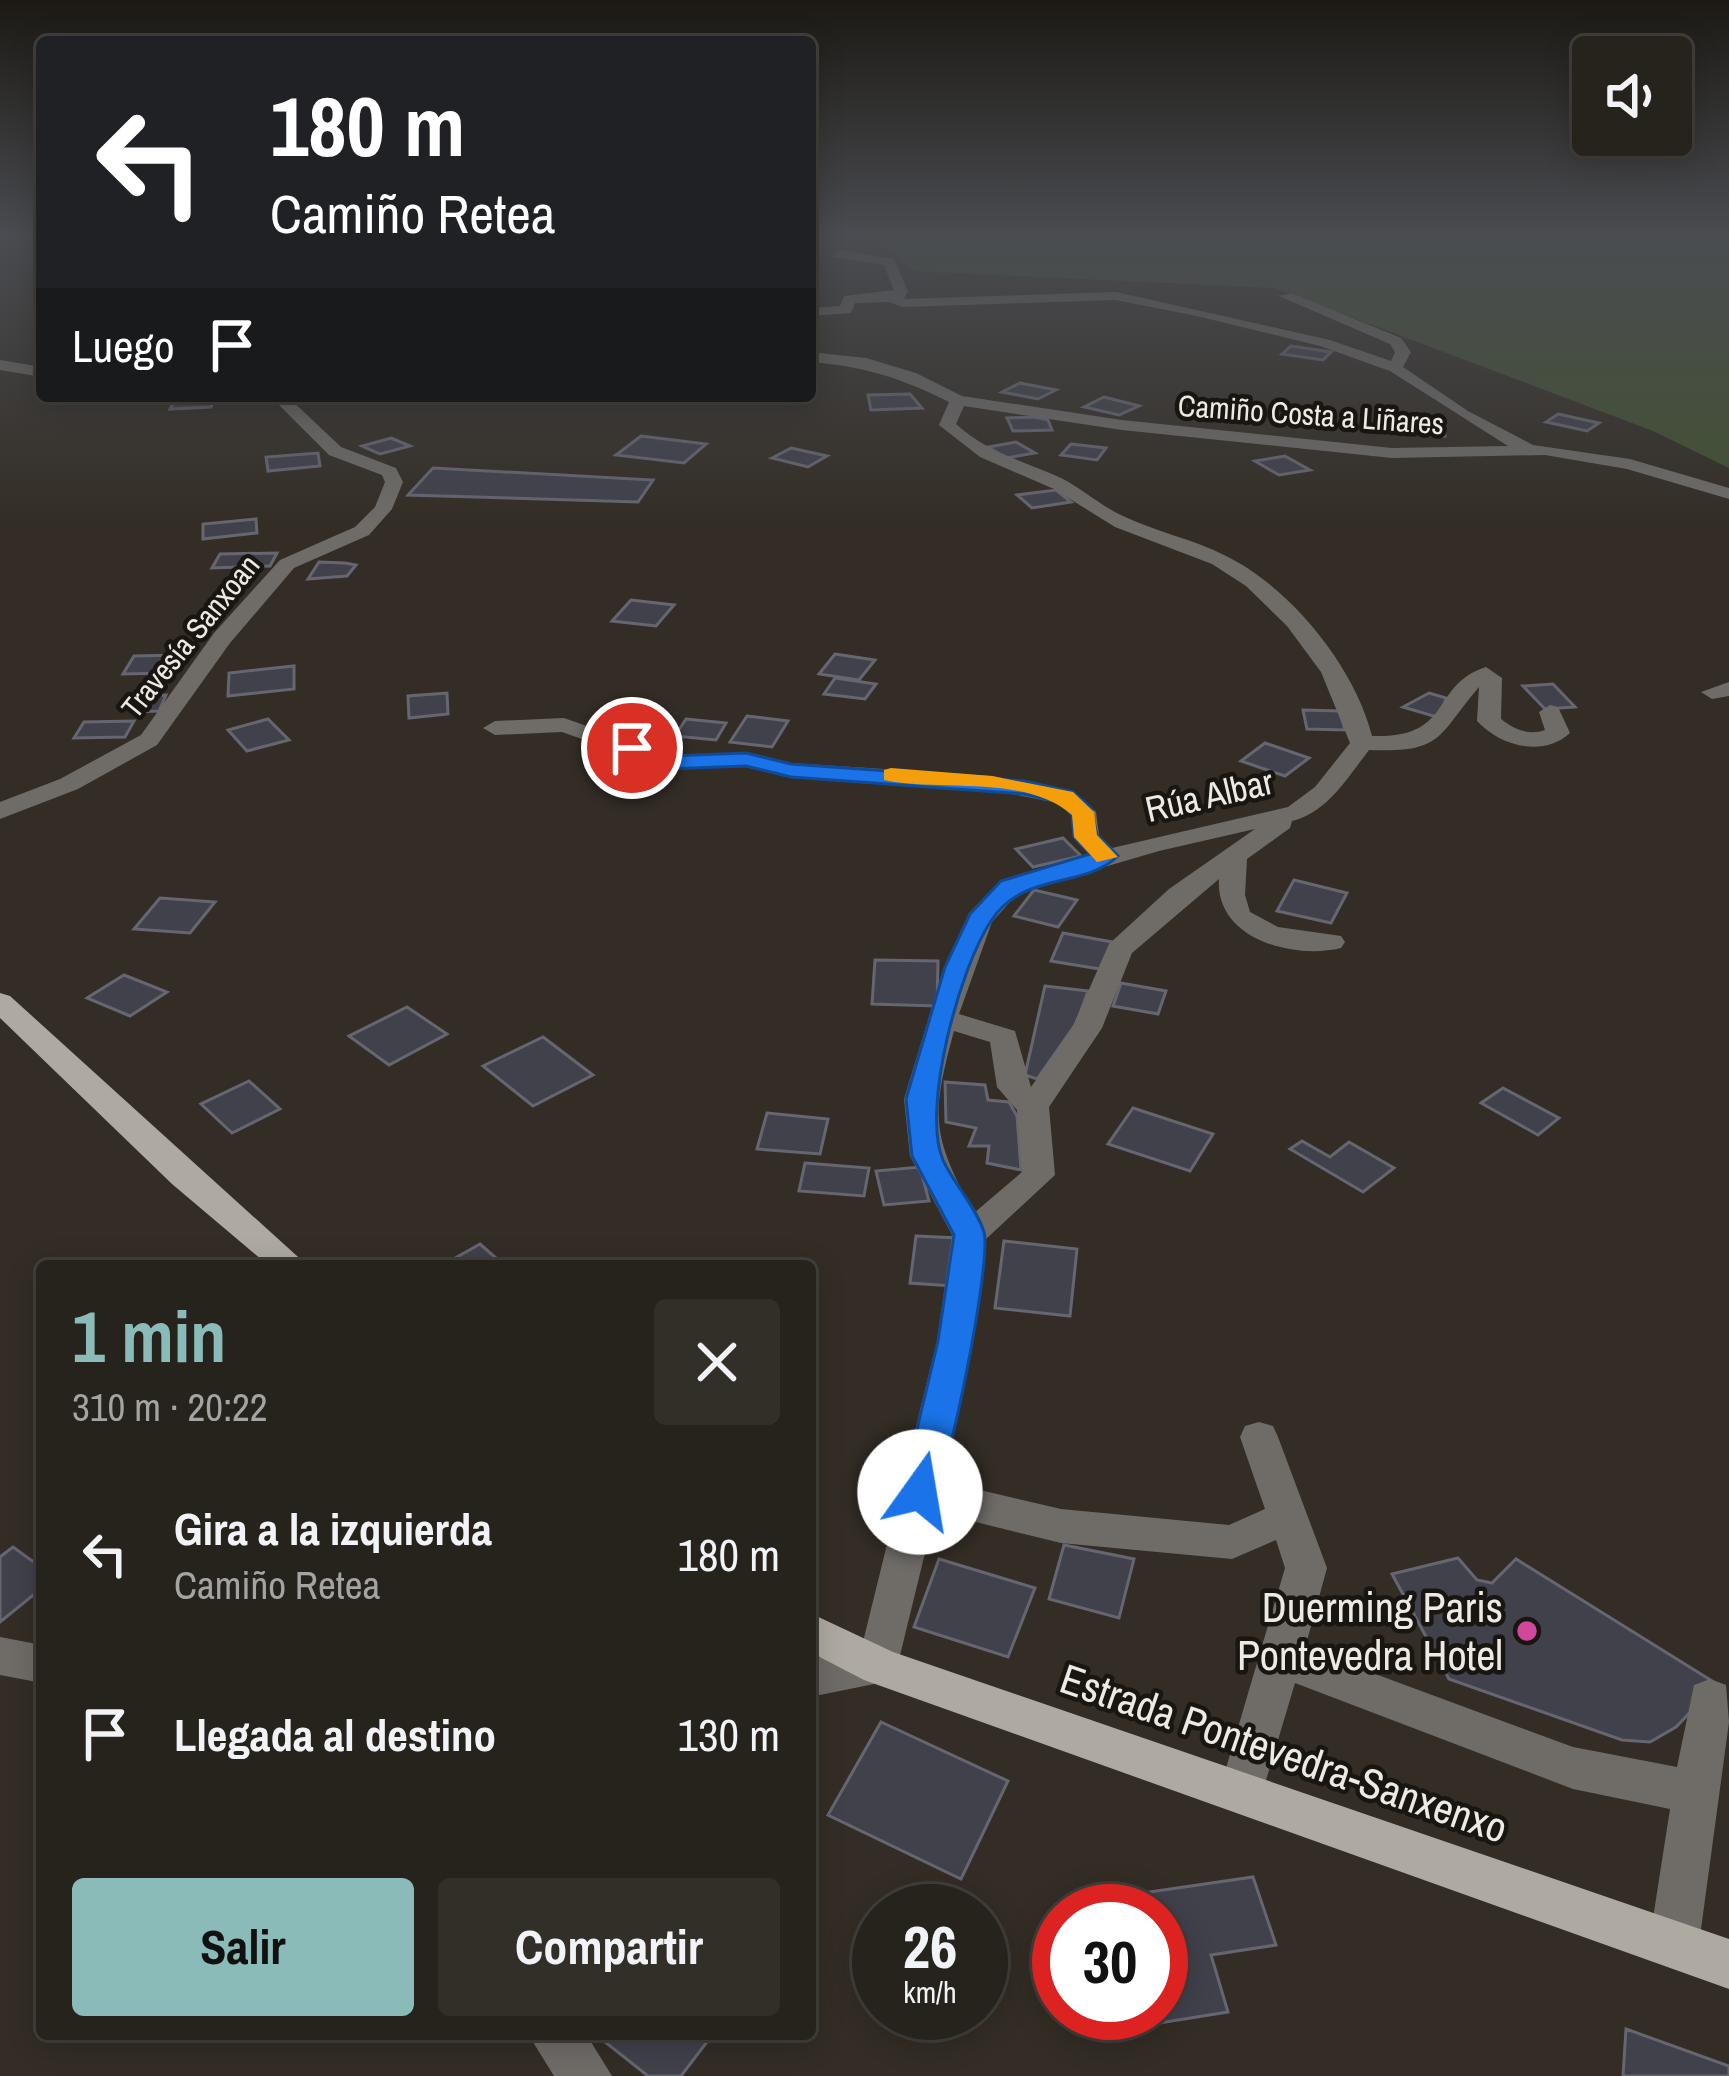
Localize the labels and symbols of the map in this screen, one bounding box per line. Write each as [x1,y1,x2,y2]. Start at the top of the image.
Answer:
street label: Camiño Costa a Liñares [1177,385,1445,443]
street label: Travesía Sanxoan [112,546,268,726]
pin [581,697,683,799]
street label: Rúa Albar [1140,757,1278,833]
position arrow [857,1429,983,1555]
place label: Duerming Paris Pontevedra Hotel [1237,1579,1503,1683]
marker: Duerming Paris Pontevedra Hotel [1514,1618,1540,1644]
street label: Estrada Pontevedra-Sanxenxo [1053,1650,1515,1856]
speed limit sign: 30 [1032,1884,1188,2040]

